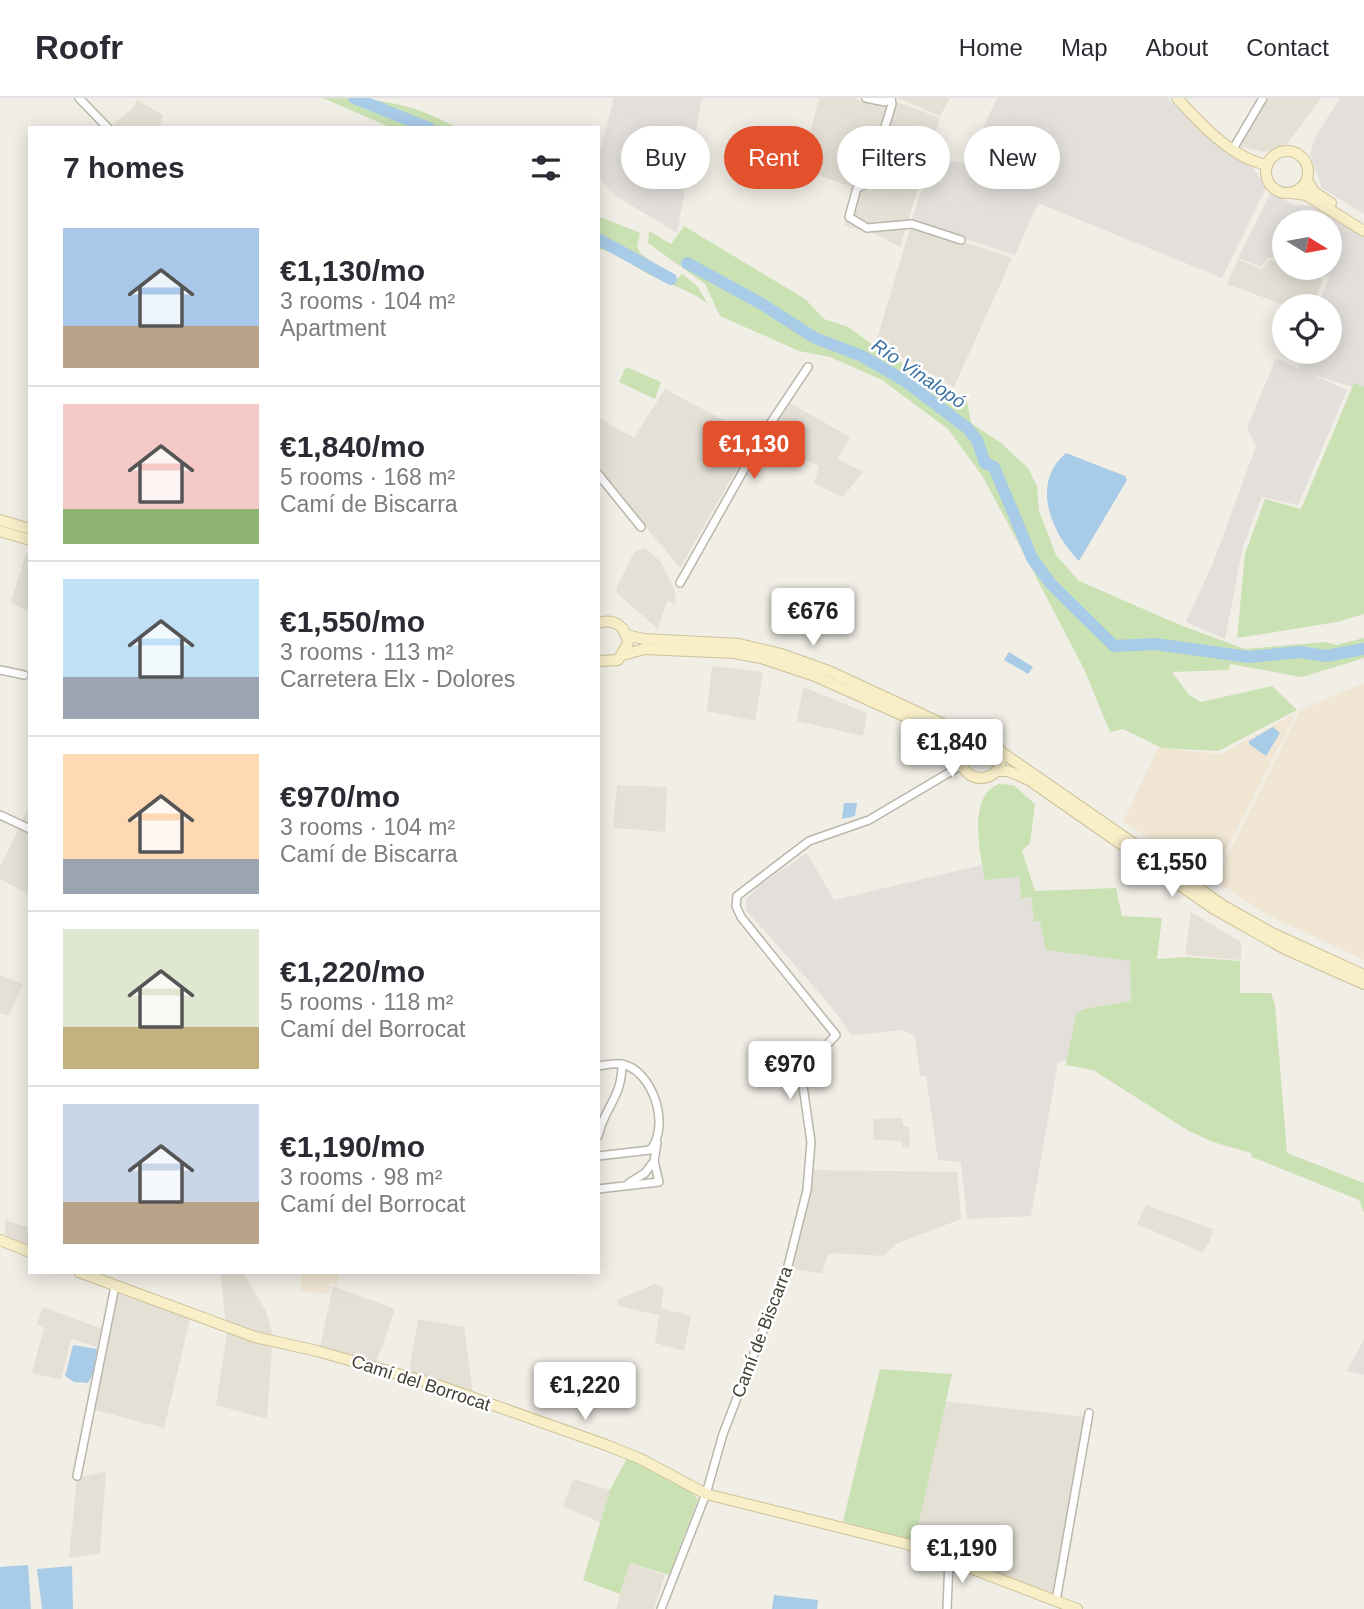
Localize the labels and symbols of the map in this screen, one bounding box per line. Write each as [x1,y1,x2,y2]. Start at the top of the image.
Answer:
north arrow [1272,210,1342,280]
water label: Río Vinalopó [868,334,970,413]
pin: €1,130 [697,422,811,481]
pin: €676 [772,588,854,648]
pin: €1,840 [895,720,1009,779]
pin: €1,550 [1115,840,1229,899]
pin: €970 [749,1042,831,1101]
street label: Camí de Biscarra [728,1263,797,1400]
street label: Camí del Borrocat [349,1351,493,1415]
pin: €1,220 [528,1362,642,1422]
pin: €1,190 [905,1526,1019,1585]

